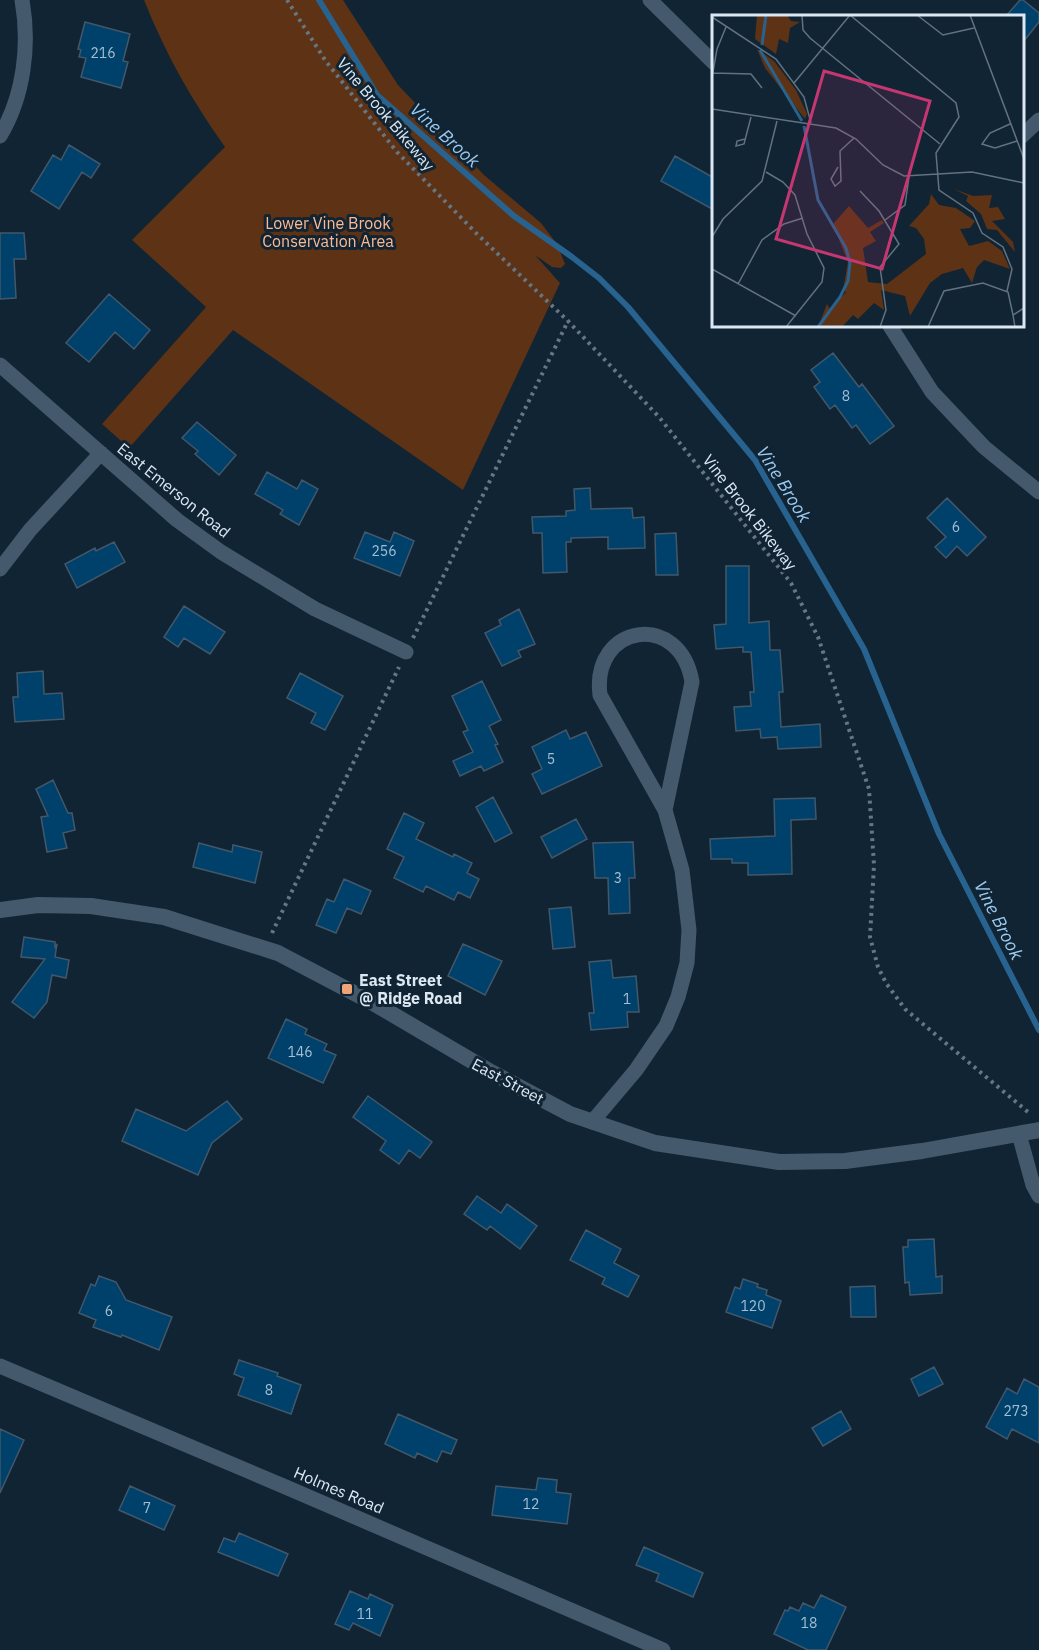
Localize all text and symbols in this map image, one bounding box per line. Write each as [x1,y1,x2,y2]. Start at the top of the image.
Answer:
inset map [712,15,1024,327]
house number: 216 [90,44,116,62]
street label: Vine Brook Bikeway [333,53,439,175]
water label: Vine Brook [405,98,485,173]
park label: Lower Vine Brook Conservation Area [262,213,394,251]
house number: 8 [842,387,850,405]
street label: East Emerson Road [114,438,234,542]
water label: Vine Brook [751,441,817,527]
street label: Vine Brook Bikeway [699,450,801,574]
house number: 6 [952,518,960,536]
house number: 256 [371,542,397,560]
house number: 5 [547,750,555,768]
house number: 3 [614,869,622,887]
water label: Vine Brook [969,876,1029,964]
place label: East Street @ Ridge Road [359,970,462,1008]
marker: East Street @ Ridge Road [340,982,354,996]
house number: 1 [623,990,631,1008]
house number: 146 [287,1043,313,1061]
street label: East Street [468,1054,548,1108]
house number: 120 [740,1297,766,1315]
house number: 6 [105,1302,113,1320]
house number: 8 [265,1381,273,1399]
house number: 273 [1003,1402,1029,1420]
street label: Holmes Road [291,1462,387,1518]
house number: 12 [523,1495,539,1513]
house number: 7 [143,1499,151,1517]
house number: 11 [357,1605,373,1623]
house number: 18 [801,1614,817,1632]

